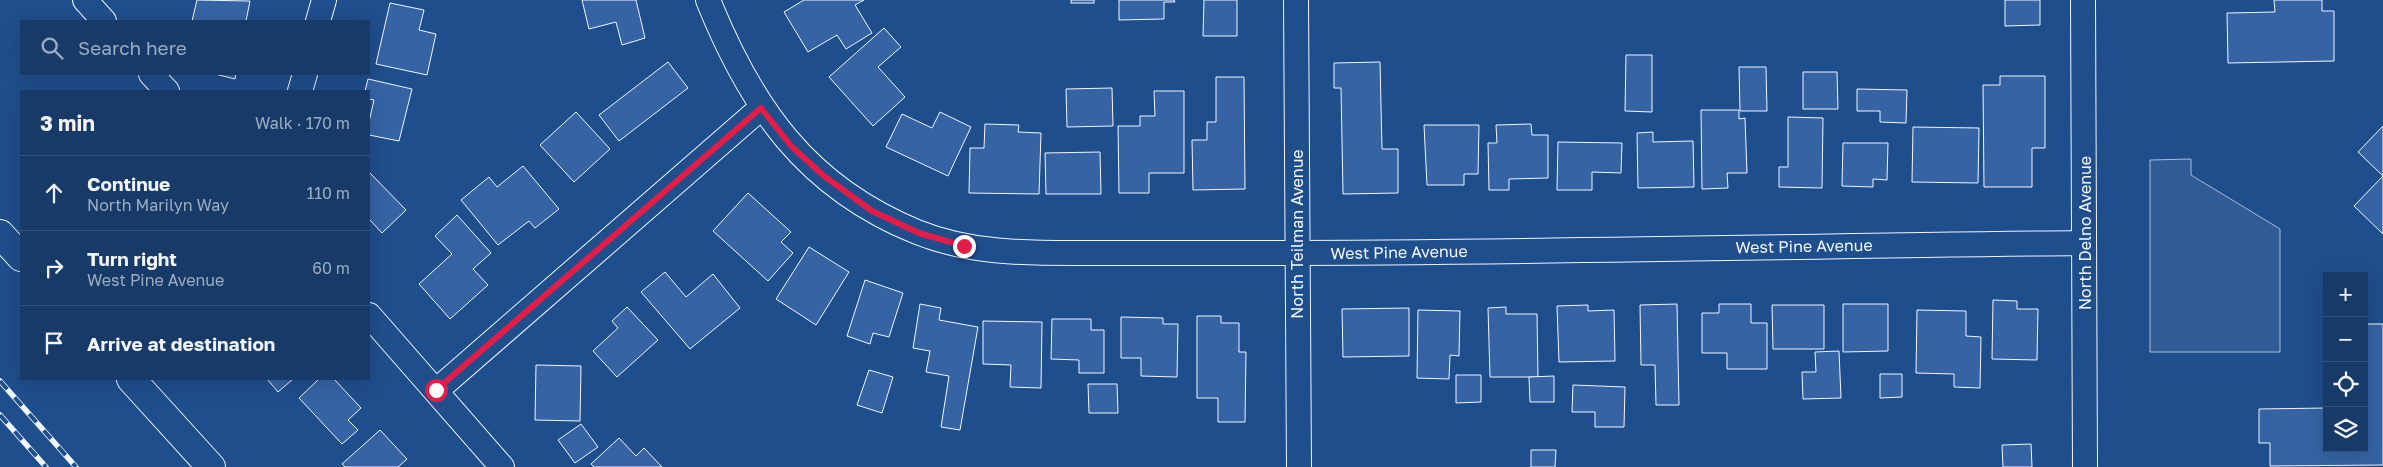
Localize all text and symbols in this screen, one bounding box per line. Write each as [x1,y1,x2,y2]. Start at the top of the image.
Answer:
search box [20,20,370,75]
icon: search [38,34,66,62]
text: Search here [78,36,187,59]
text: 3 min [40,110,95,136]
text: Walk · 170 m [255,113,350,133]
street label: North Teilman Avenue [1287,149,1307,319]
street label: North Delno Avenue [2075,156,2095,310]
text: Continue [87,172,170,195]
icon: ahead [40,179,68,207]
text: 110 m [306,183,350,203]
text: North Marilyn Way [87,195,229,215]
route end [953,235,976,258]
street label: West Pine Avenue [1735,235,1873,257]
street label: West Pine Avenue [1330,241,1468,263]
text: Turn right [87,247,177,270]
icon: right [40,254,68,282]
text: 60 m [312,258,350,278]
text: West Pine Avenue [87,270,224,290]
map controls [2323,272,2368,452]
button: + [2323,272,2368,317]
button: − [2323,317,2368,362]
icon: arrive [40,329,68,357]
text: Arrive at destination [87,332,275,355]
button: locate [2323,362,2368,407]
route start [425,379,448,402]
button: layers [2323,407,2368,452]

